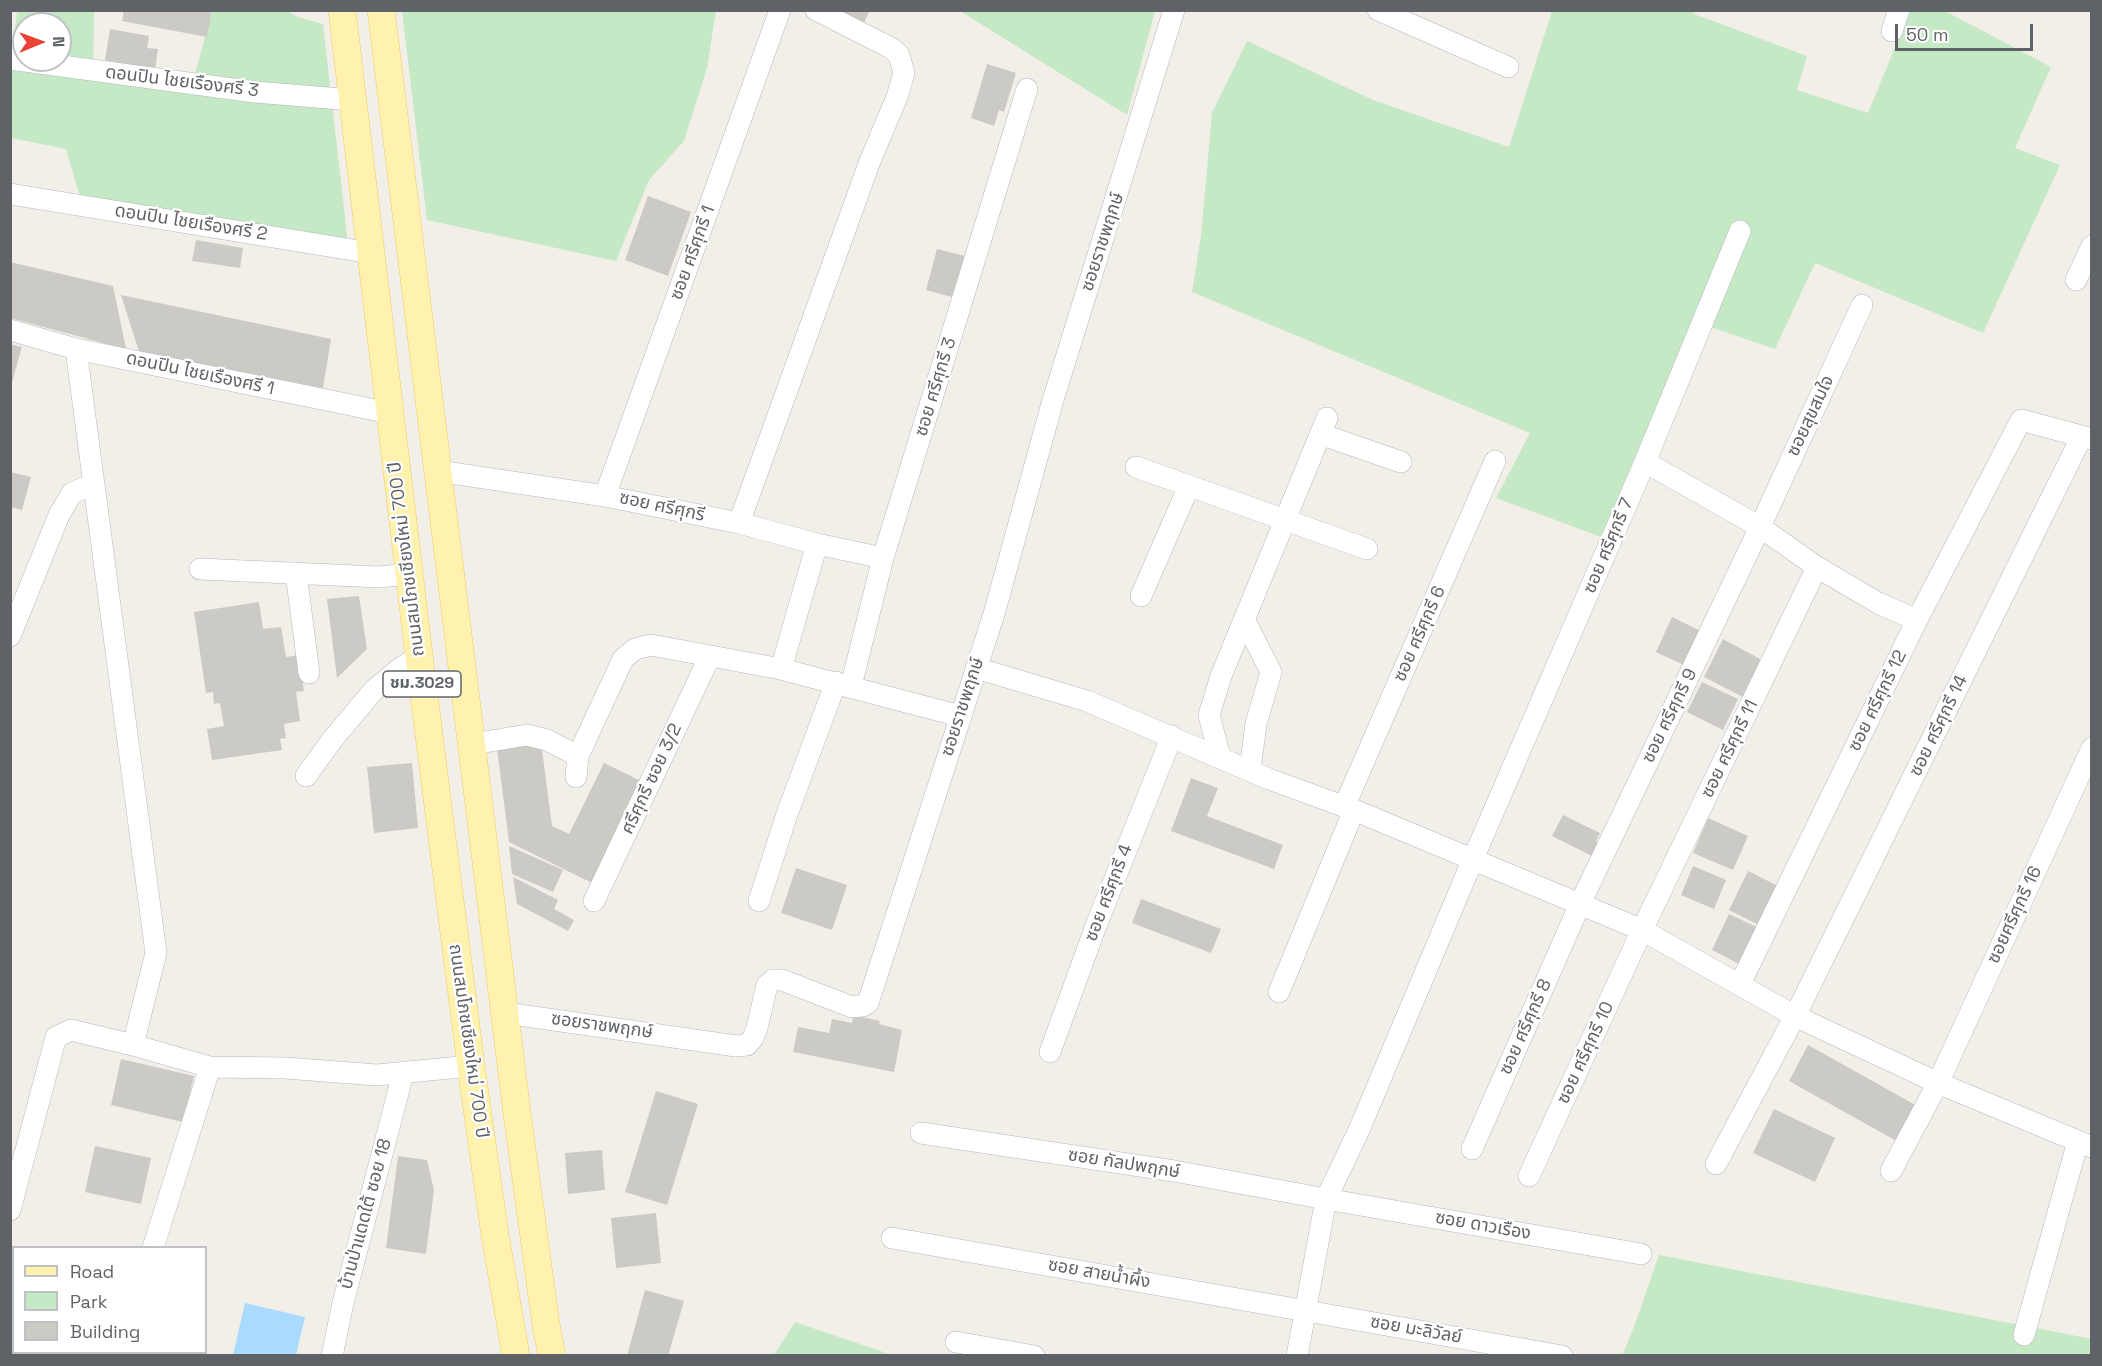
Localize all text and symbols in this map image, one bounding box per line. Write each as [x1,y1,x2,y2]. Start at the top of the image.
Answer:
north arrow [12,12,72,72]
scale bar [1898,12,2036,50]
text: 50 m [1906,23,1948,46]
text: N [48,36,69,47]
street label: ดอนปิน ไชยเรืองศรี 3 [104,62,260,102]
street label: ซอยราชพฤกษ์ [1077,190,1129,294]
street label: ดอนปิน ไชยเรืองศรี 2 [113,200,269,246]
street label: ซอย ศรีศุกรี 1 [666,203,720,303]
street label: ซอย ศรีศุกรี 3 [911,335,961,439]
street label: ดอนปิน ไชยเรืองศรี 1 [124,348,276,400]
street label: ซอยสุขสมใจ [1783,372,1839,460]
street label: ถนนสมโภชเชียงใหม่ 700 ปี [384,460,430,658]
street label: ซอย ศรีศุกรี [617,487,707,527]
street label: ซอย ศรีศุกรี 7 [1579,495,1639,597]
street label: ซอย ศรีศุกรี 6 [1389,583,1451,685]
street label: ซอย ศรีศุกรี 12 [1844,647,1912,755]
street label: ซอยราชพฤกษ์ [937,655,989,759]
street label: ซอย ศรีศุกรี 9 [1638,665,1702,767]
road number: ชม.3029 [383,671,461,697]
street label: ซอย ศรีศุกรี 14 [1905,672,1973,780]
street label: ซอย ศรีศุกรี 11 [1697,696,1763,802]
street label: ศรีศุกรี ซอย 3/2 [617,720,687,838]
street label: ซอย ศรีศุกรี 4 [1081,841,1137,945]
street label: ซอยศรีศุกรี 16 [1983,863,2047,967]
street label: ถนนสมโภชเชียงใหม่ 700 ปี [444,942,492,1140]
street label: ซอย ศรีศุกรี 8 [1495,976,1557,1078]
street label: ซอย ศรีศุกรี 10 [1553,998,1619,1108]
street label: ซอยราชพฤกษ์ [550,1008,654,1044]
street label: บ้านป่าแดดใต้ ซอย 18 [335,1136,397,1292]
street label: ซอย กัลปพฤกษ์ [1066,1144,1182,1184]
street label: ซอย ดาวเรือง [1433,1207,1533,1245]
legend [12,1246,207,1354]
street label: ซอย สายน้ำผึ้ง [1046,1254,1152,1294]
text: Road [70,1260,114,1283]
text: Park [70,1290,107,1313]
street label: ซอย มะลิวัลย์ [1368,1311,1464,1349]
text: Building [70,1320,140,1343]

